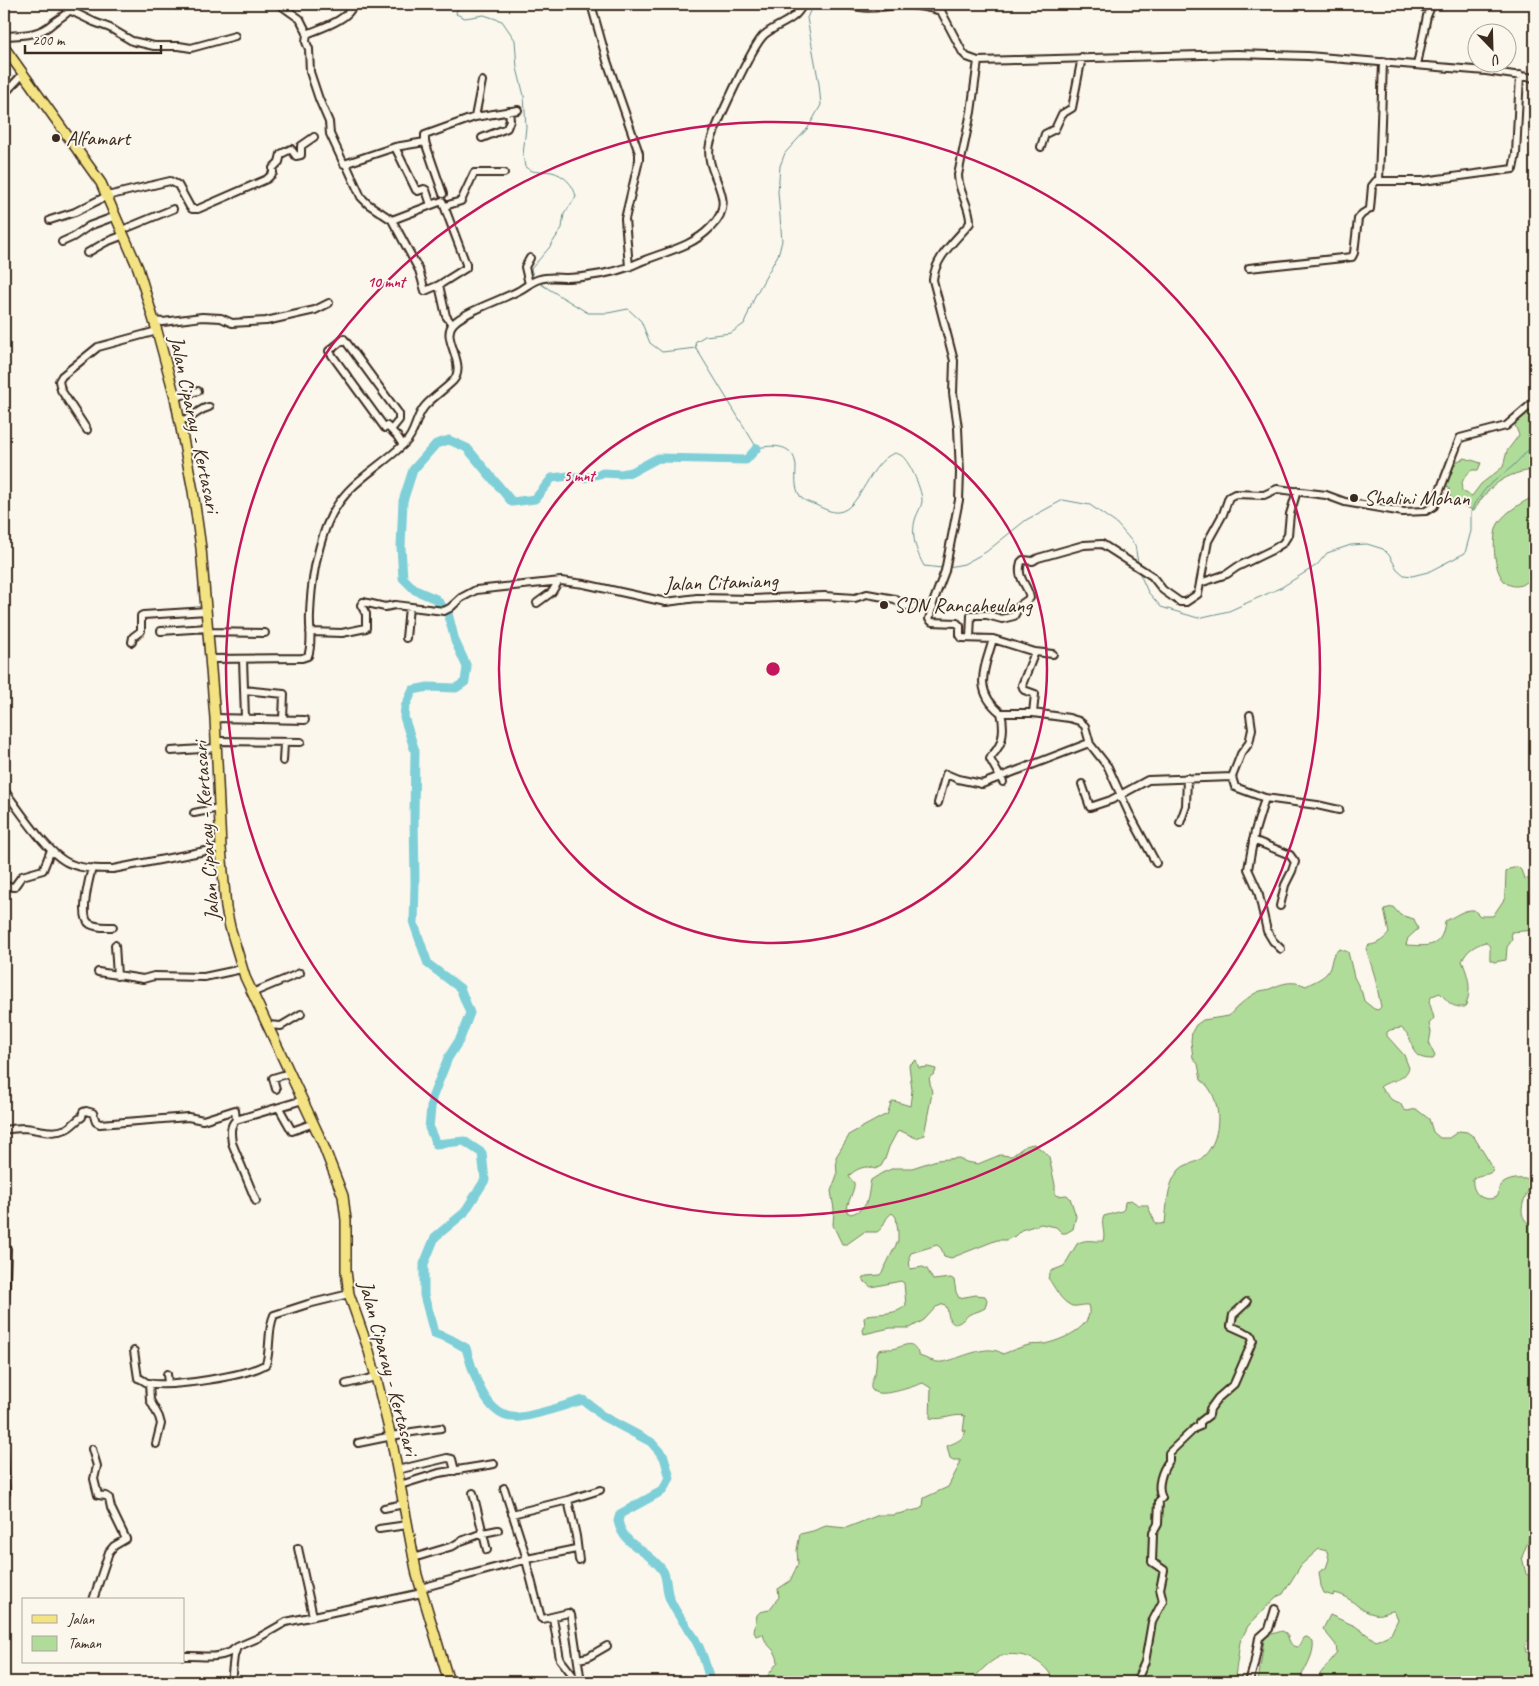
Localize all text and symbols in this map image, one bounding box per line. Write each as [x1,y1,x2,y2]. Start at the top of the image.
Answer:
scale bar [25,22,161,54]
north arrow [1466,22,1516,72]
text: 200 m [32,31,66,50]
text: U [1487,50,1503,70]
place label: Alfamart [66,125,132,151]
marker: Alfamart [50,132,62,144]
text: 10 mnt [367,273,408,292]
street label: Jalan Ciparay - Kertasari [163,332,227,518]
text: 5 mnt [564,467,597,486]
place label: Shalini Mohan [1364,485,1470,511]
marker: Shalini Mohan [1348,492,1360,504]
street label: Jalan Citamiang [663,567,780,597]
place label: SDN Rancaheulang [894,592,1034,618]
marker: SDN Rancaheulang [878,599,890,611]
centre of rings [764,660,782,678]
street label: Jalan Ciparay - Kertasari [187,737,225,923]
street label: Jalan Ciparay - Kertasari [353,1277,426,1461]
legend [22,1598,185,1664]
text: Jalan [67,1610,95,1629]
text: Taman [68,1634,101,1653]

